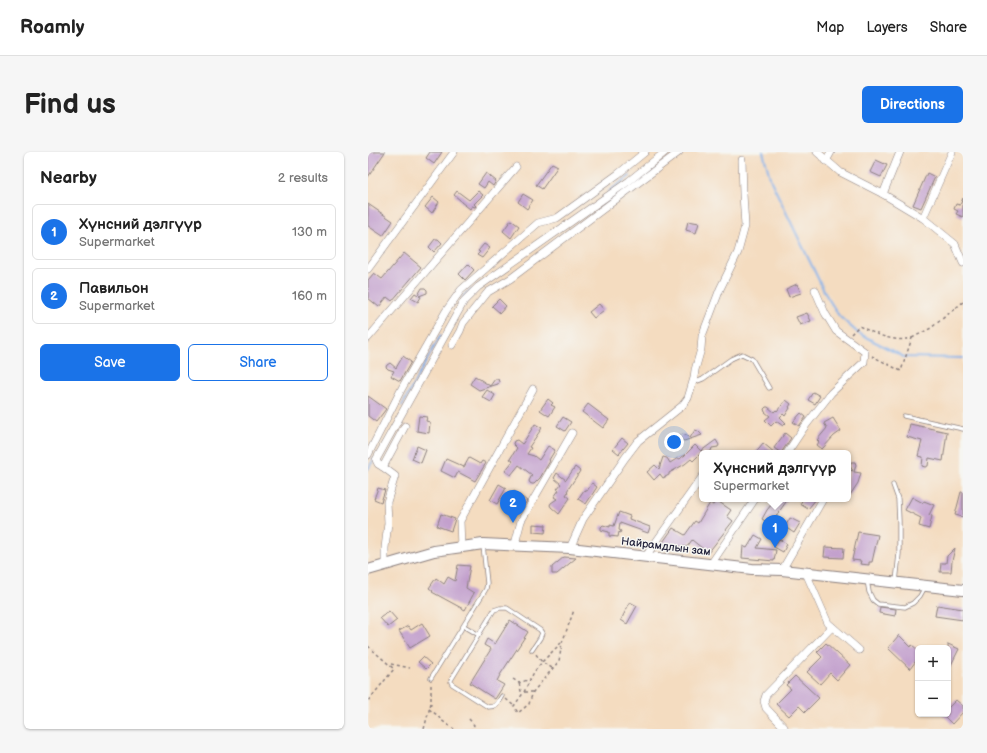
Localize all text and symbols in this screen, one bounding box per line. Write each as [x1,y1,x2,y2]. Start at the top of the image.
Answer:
text: Roamly [20,16,84,39]
text: Map [816,19,844,36]
text: Layers [866,19,908,36]
text: Share [930,19,967,36]
button: Directions [862,86,963,123]
text: Find us [24,88,116,121]
text: Nearby [40,168,97,188]
text: 2 results [278,170,328,186]
text: Хүнсний дэлгүүр [79,215,202,234]
text: 1 [51,224,57,240]
text: 130 m [292,224,327,240]
text: Supermarket [79,234,155,250]
text: Павильон [79,279,149,298]
text: 2 [50,288,58,304]
text: 160 m [292,288,327,304]
text: Supermarket [79,298,155,314]
button: Save [40,344,180,381]
button: Share [188,344,328,381]
your location [664,432,684,452]
popup [699,450,851,502]
text: Хүнсний дэлгүүр [714,459,836,478]
text: Supermarket [714,478,789,494]
pin: 2 [500,490,526,523]
pin: 1 [762,515,788,548]
street label: Найрамдлын зам [620,535,711,558]
map controls [915,645,951,717]
button: + [915,645,951,681]
button: − [915,681,951,717]

